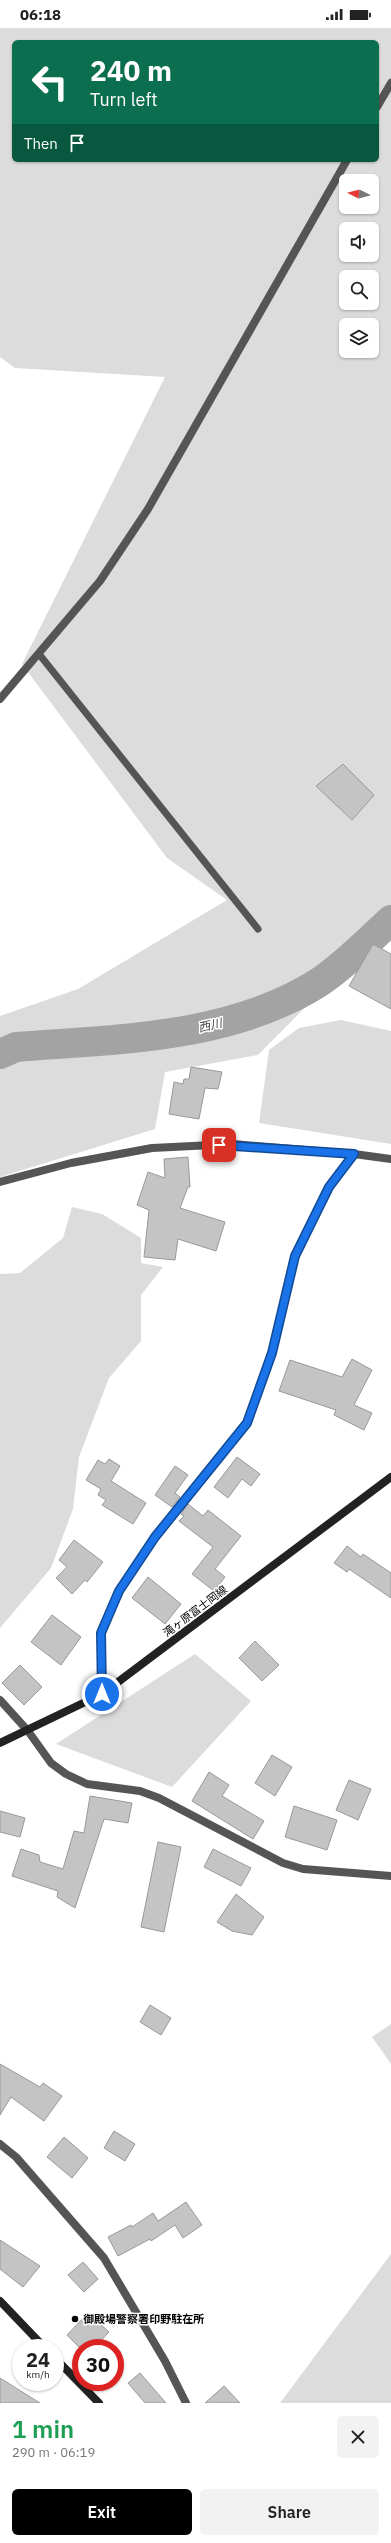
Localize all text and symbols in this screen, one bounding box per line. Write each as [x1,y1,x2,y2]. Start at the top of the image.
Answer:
text: 06:18 [20,5,61,24]
text: 240 m [90,52,172,89]
icon: left [24,56,76,108]
text: Turn left [90,88,158,111]
icon: arrive [66,132,88,154]
text: Then [24,134,58,153]
north arrow [339,174,379,214]
map controls [339,174,379,358]
button: sound [339,222,379,262]
button: search [339,270,379,310]
button: layers [339,318,379,358]
water label: 西川 [197,1015,225,1035]
pin [202,1128,236,1162]
icon: arrive [208,1134,230,1156]
street label: 滝ヶ原富士岡線 [160,1582,230,1640]
position arrow [81,1673,123,1715]
place label: 御殿場警察署印野駐在所 [83,2312,204,2326]
marker: 御殿場警察署印野駐在所 [70,2314,80,2324]
speed limit sign: 30 [72,2339,124,2391]
text: 24 [26,2346,50,2373]
text: km/h [26,2368,50,2381]
text: 1 min [12,2413,74,2445]
button: close [337,2416,379,2458]
text: 290 m · 06:19 [12,2444,95,2461]
button: Exit [12,2489,192,2535]
button: Share [200,2489,379,2535]

